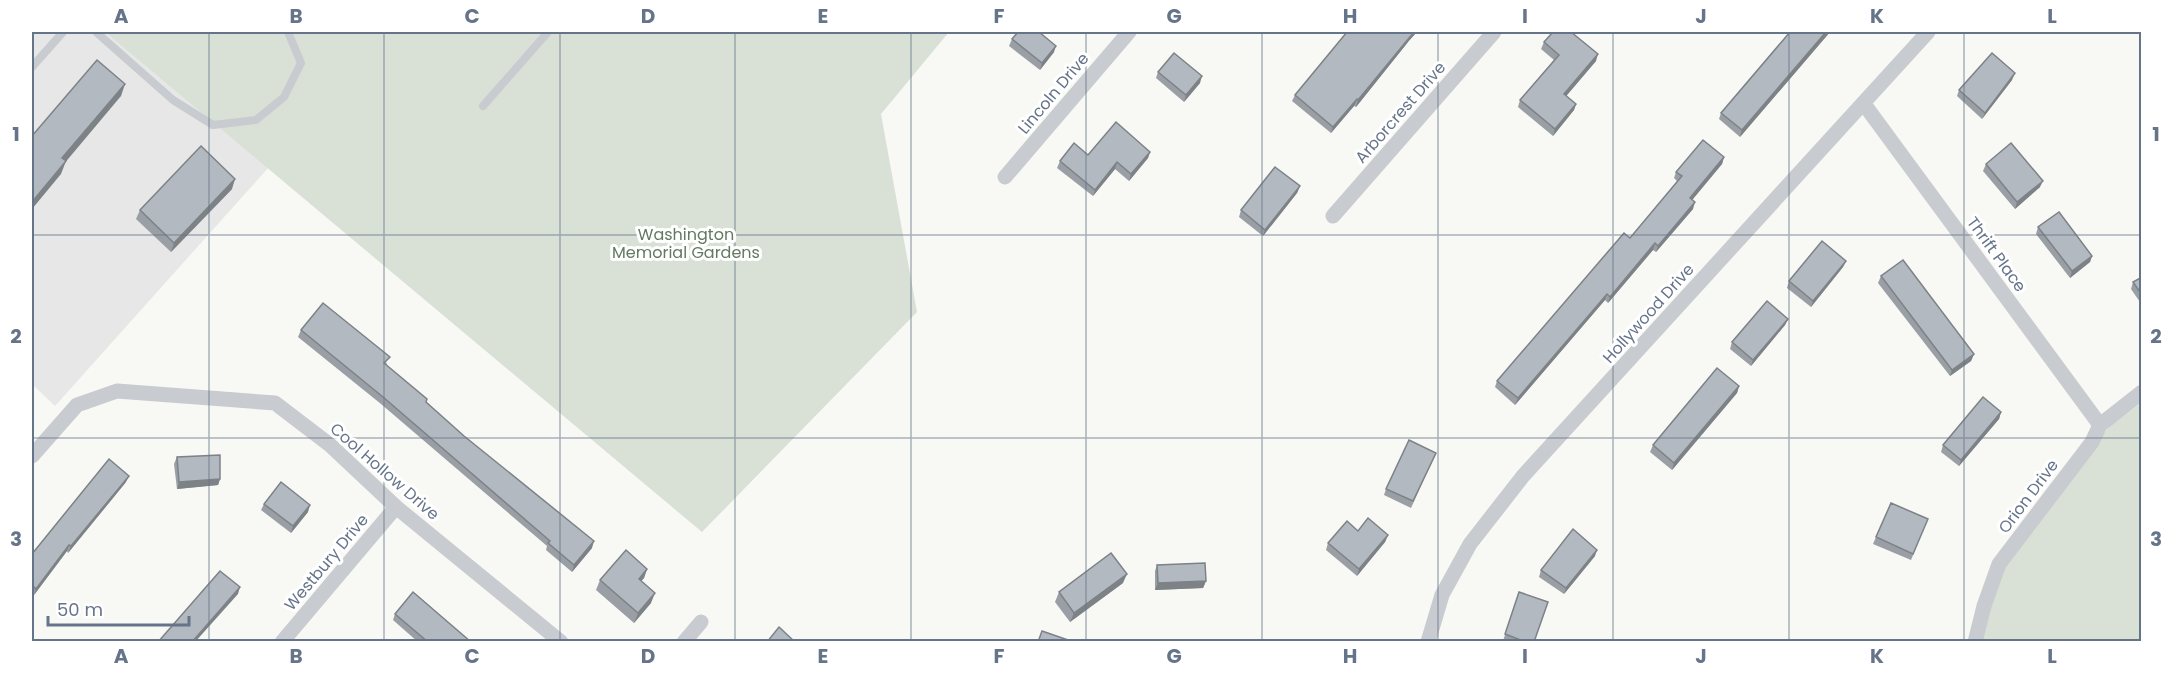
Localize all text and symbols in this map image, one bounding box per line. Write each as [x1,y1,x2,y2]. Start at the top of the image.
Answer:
text: A [114,2,129,30]
text: B [289,2,303,30]
text: C [464,2,480,30]
text: D [641,2,655,30]
text: E [818,2,828,30]
text: F [994,2,1005,30]
text: G [1166,2,1182,30]
text: H [1343,2,1357,30]
text: I [1522,2,1528,30]
text: J [1695,2,1707,30]
text: K [1870,2,1884,30]
text: L [2047,2,2057,30]
street label: Lincoln Drive [1013,48,1094,139]
street label: Arborcrest Drive [1350,56,1451,168]
text: 1 [12,120,20,148]
text: 1 [2152,120,2160,148]
street label: Thrift Place [1961,212,2032,297]
park label: Washington Memorial Gardens [612,223,760,264]
street label: Hollywood Drive [1597,258,1699,368]
text: 2 [10,322,22,350]
text: 2 [2150,322,2162,350]
street label: Cool Hollow Drive [325,417,444,525]
street label: Orion Drive [1993,454,2064,538]
street label: Westbury Drive [279,509,374,616]
text: 3 [10,525,22,553]
text: 3 [2150,525,2162,553]
scale bar [48,589,189,627]
text: 50 m [57,597,103,622]
text: A [114,642,129,670]
text: B [289,642,303,670]
text: C [464,642,480,670]
text: D [641,642,655,670]
text: E [818,642,828,670]
text: F [994,642,1005,670]
text: G [1166,642,1182,670]
text: H [1343,642,1357,670]
text: I [1522,642,1528,670]
text: J [1695,642,1707,670]
text: K [1870,642,1884,670]
text: L [2047,642,2057,670]

